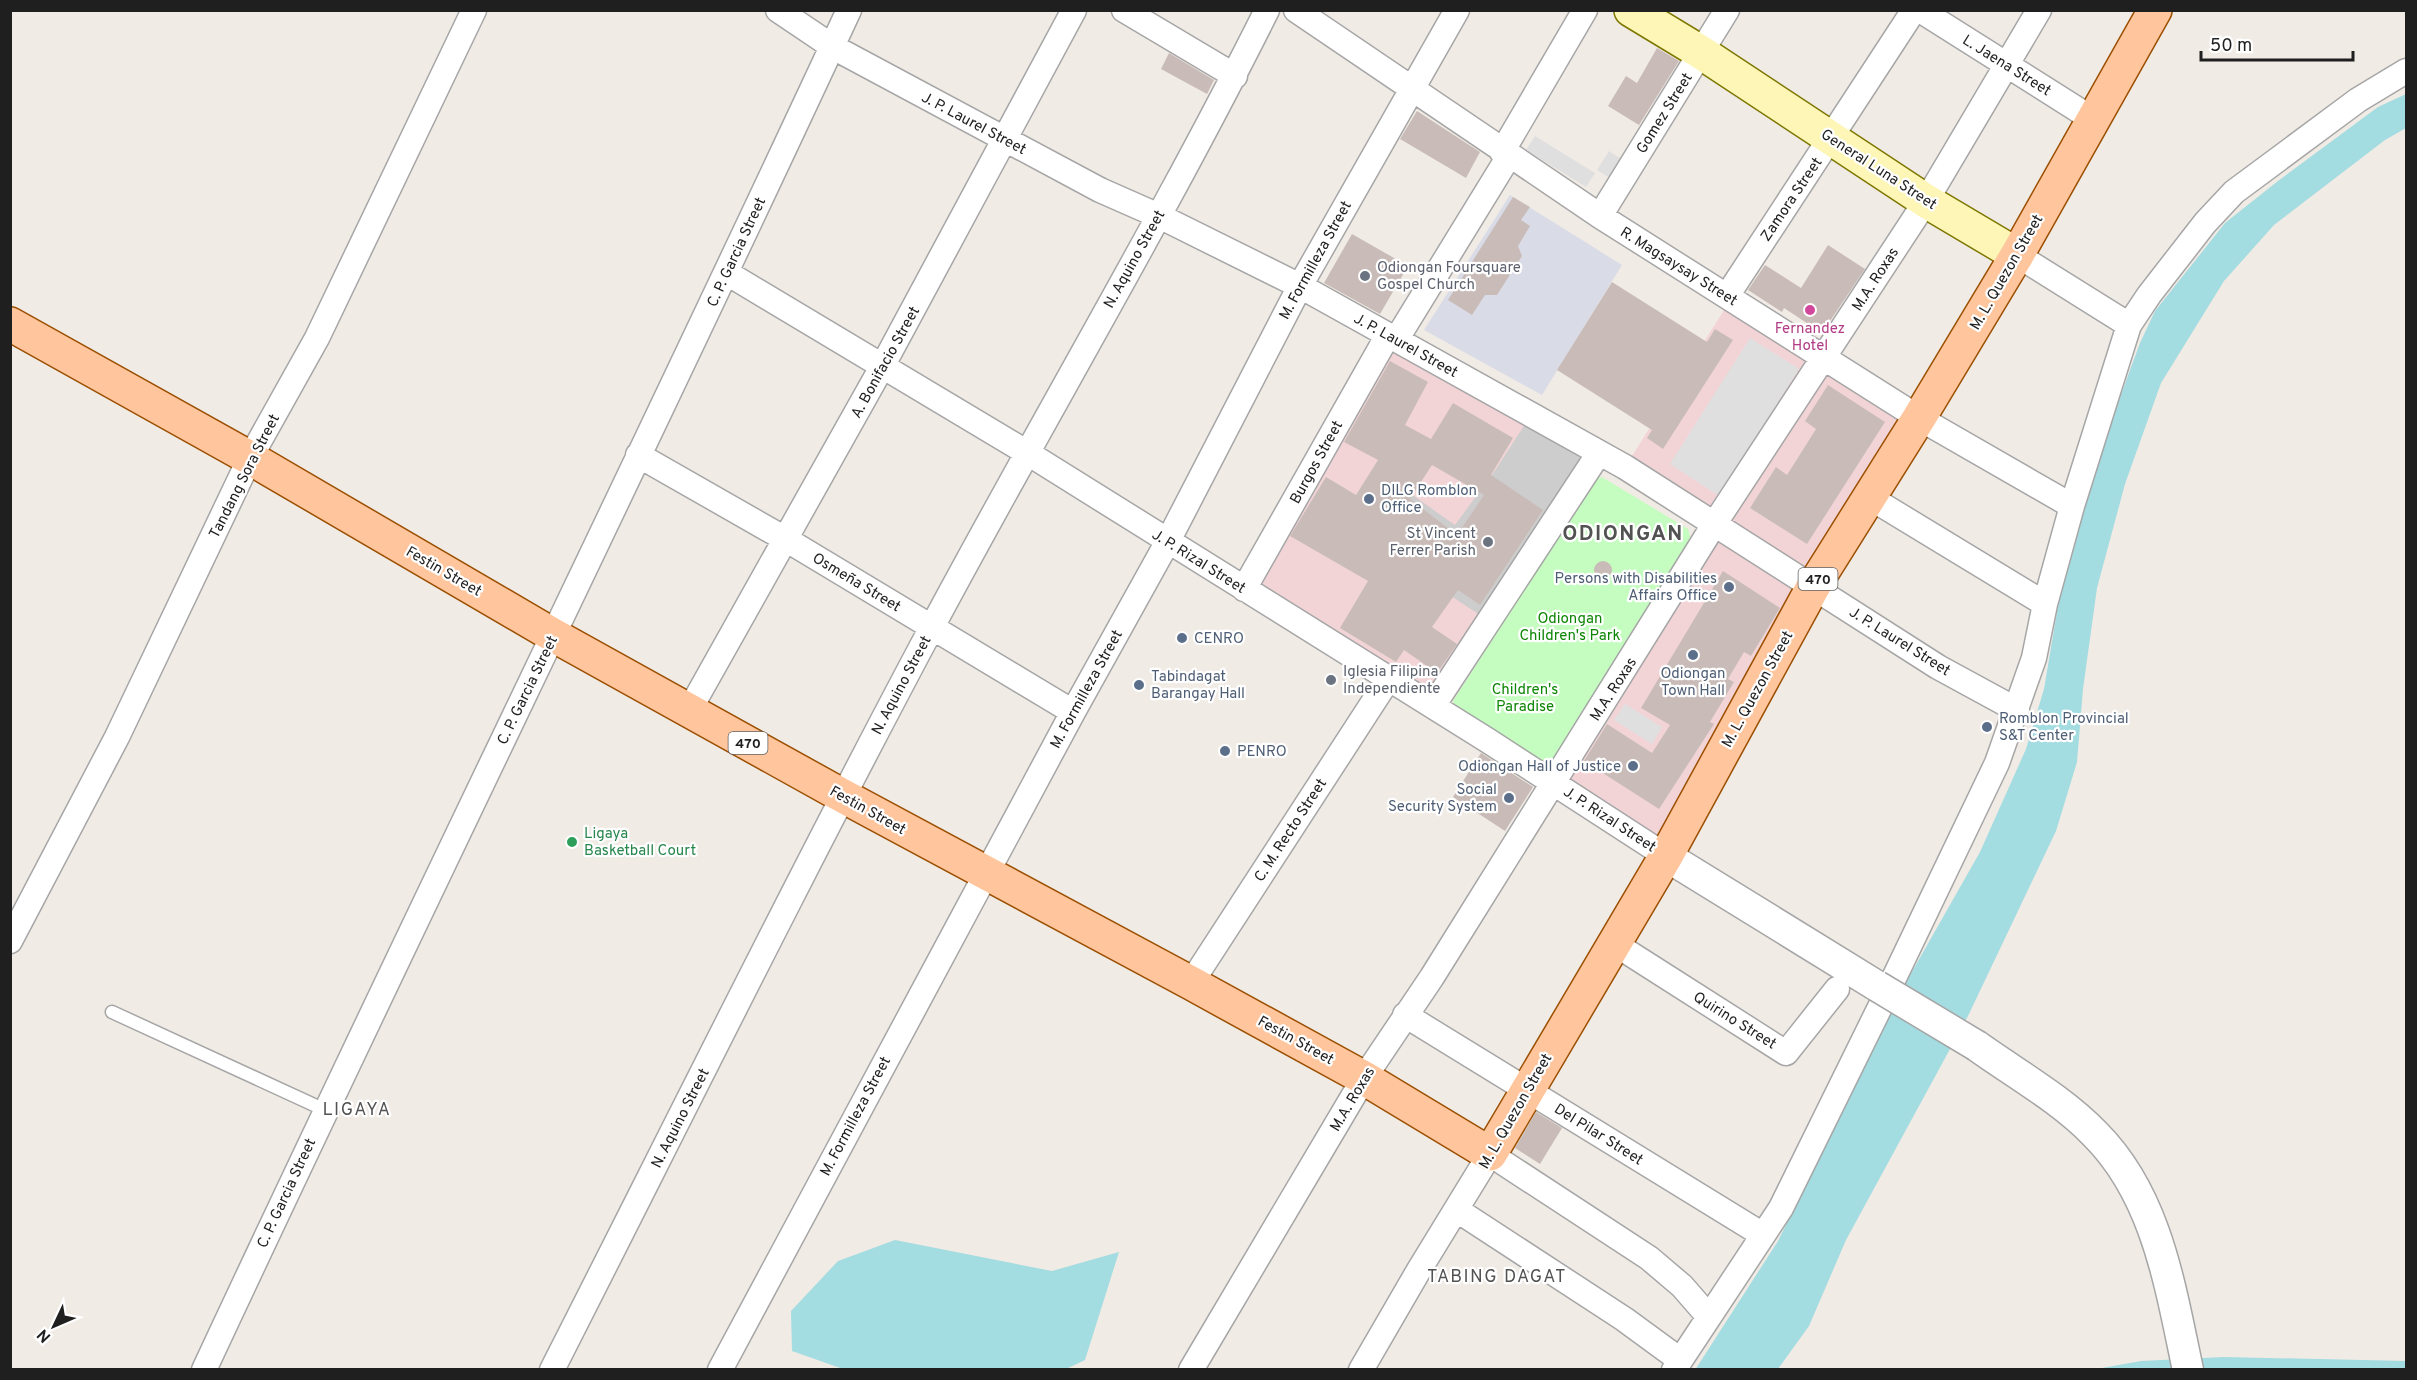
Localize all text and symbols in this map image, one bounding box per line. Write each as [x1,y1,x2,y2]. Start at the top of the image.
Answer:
scale bar [2201,24,2352,62]
street label: L. Jaena Street [1958,31,2054,101]
text: 50 m [2210,35,2252,58]
street label: Gomez Street [1633,70,1698,158]
street label: J. P. Laurel Street [918,89,1029,160]
street label: General Luna Street [1817,126,1940,215]
street label: Zamora Street [1757,154,1827,245]
street label: C. P. Garcia Street [704,195,771,311]
street label: M. Formilleza Street [1276,198,1357,323]
street label: N. Aquino Street [1100,207,1170,312]
street label: M. L. Quezon Street [1966,211,2048,334]
street label: R. Magsaysay Street [1616,224,1740,311]
street label: M.A. Roxas [1849,244,1904,315]
place label: Odiongan Foursquare Gospel Church [1377,259,1521,295]
marker: Odiongan Foursquare Gospel Church [1358,269,1372,283]
street label: A. Bonifacio Street [848,303,925,422]
marker: Fernandez Hotel [1803,303,1817,317]
street label: J. P. Laurel Street [1350,310,1461,383]
place label: Fernandez Hotel [1775,320,1845,356]
street label: Tandang Sora Street [206,411,285,542]
street label: Burgos Street [1287,418,1348,508]
place label: DILG Romblon Office [1381,482,1477,518]
marker: DILG Romblon Office [1362,492,1376,506]
district label: ODIONGAN [1562,521,1684,548]
place label: St Vincent Ferrer Parish [1389,525,1476,561]
street label: J. P. Rizal Street [1148,526,1249,599]
marker: St Vincent Ferrer Parish [1481,535,1495,549]
street label: Festin Street [402,543,485,602]
street label: Osmeña Street [809,549,904,617]
road number: 470 [1798,568,1838,590]
place label: Persons with Disabilities Affairs Office [1555,570,1717,606]
marker: Persons with Disabilities Affairs Office [1722,580,1736,594]
street label: J. P. Laurel Street [1845,603,1953,681]
park label: Odiongan Children's Park [1519,610,1621,646]
street label: M. Formilleza Street [1047,627,1128,752]
street label: M. L. Quezon Street [1718,628,1798,751]
place label: CENRO [1194,630,1244,649]
marker: CENRO [1175,631,1189,645]
street label: C. P. Garcia Street [494,633,563,748]
street label: N. Aquino Street [868,633,936,738]
marker: Odiongan Town Hall [1686,648,1700,662]
street label: M.A. Roxas [1587,654,1642,725]
place label: Iglesia Filipina Independiente [1343,663,1440,699]
place label: Odiongan Town Hall [1660,665,1726,701]
place label: Tabindagat Barangay Hall [1151,668,1245,704]
marker: Iglesia Filipina Independiente [1324,673,1338,687]
marker: Tabindagat Barangay Hall [1132,678,1146,692]
park label: Children's Paradise [1492,681,1558,717]
place label: Romblon Provincial S&T Center [1999,710,2129,746]
marker: Romblon Provincial S&T Center [1980,720,1994,734]
road number: 470 [728,732,768,754]
place label: PENRO [1237,743,1287,762]
marker: PENRO [1218,744,1232,758]
place label: Odiongan Hall of Justice [1458,758,1621,777]
marker: Odiongan Hall of Justice [1626,759,1640,773]
street label: C. M. Recto Street [1251,775,1332,886]
place label: Social Security System [1388,781,1497,817]
street label: Festin Street [826,783,909,840]
street label: J. P. Rizal Street [1559,783,1659,857]
marker: Social Security System [1502,791,1516,805]
place label: Ligaya Basketball Court [584,825,696,861]
marker: Ligaya Basketball Court [565,835,579,849]
street label: Quirino Street [1689,988,1779,1054]
street label: Festin Street [1254,1013,1337,1070]
street label: M. L. Quezon Street [1475,1050,1557,1173]
street label: M. Formilleza Street [817,1054,896,1180]
street label: M.A. Roxas [1327,1064,1380,1136]
street label: N. Aquino Street [648,1066,715,1172]
district label: LIGAYA [323,1099,391,1122]
street label: Del Pilar Street [1550,1100,1646,1170]
street label: C. P. Garcia Street [254,1136,321,1252]
district label: TABING DAGAT [1427,1266,1567,1289]
north arrow [24,1296,84,1356]
text: N [33,1324,56,1346]

